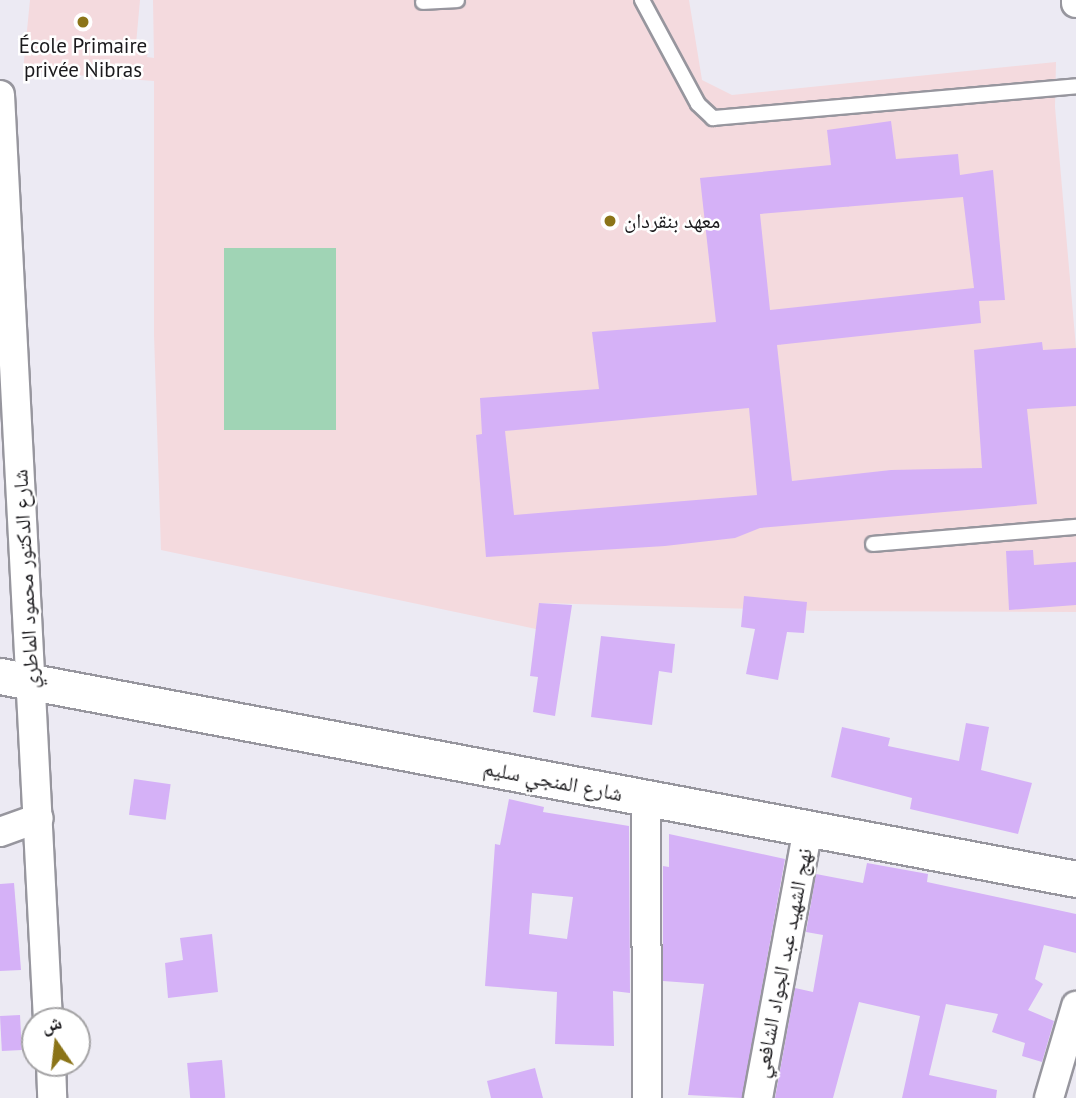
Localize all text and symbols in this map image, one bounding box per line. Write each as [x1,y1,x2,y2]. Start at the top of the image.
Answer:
marker: École Primaire privée Nibras [75,14,91,30]
place label: École Primaire privée Nibras [19,33,147,83]
place label: معهد بنقردان [624,208,720,234]
marker: معهد بنقردان [602,213,618,229]
street label: شارع الدكتور محمود الماطري [8,469,44,689]
street label: شارع المنجي سليم [481,755,625,807]
street label: نهج الشهيد عبد الجواد الشافعي [748,846,818,1080]
north arrow [21,1007,91,1077]
text: ش [39,1009,64,1038]

